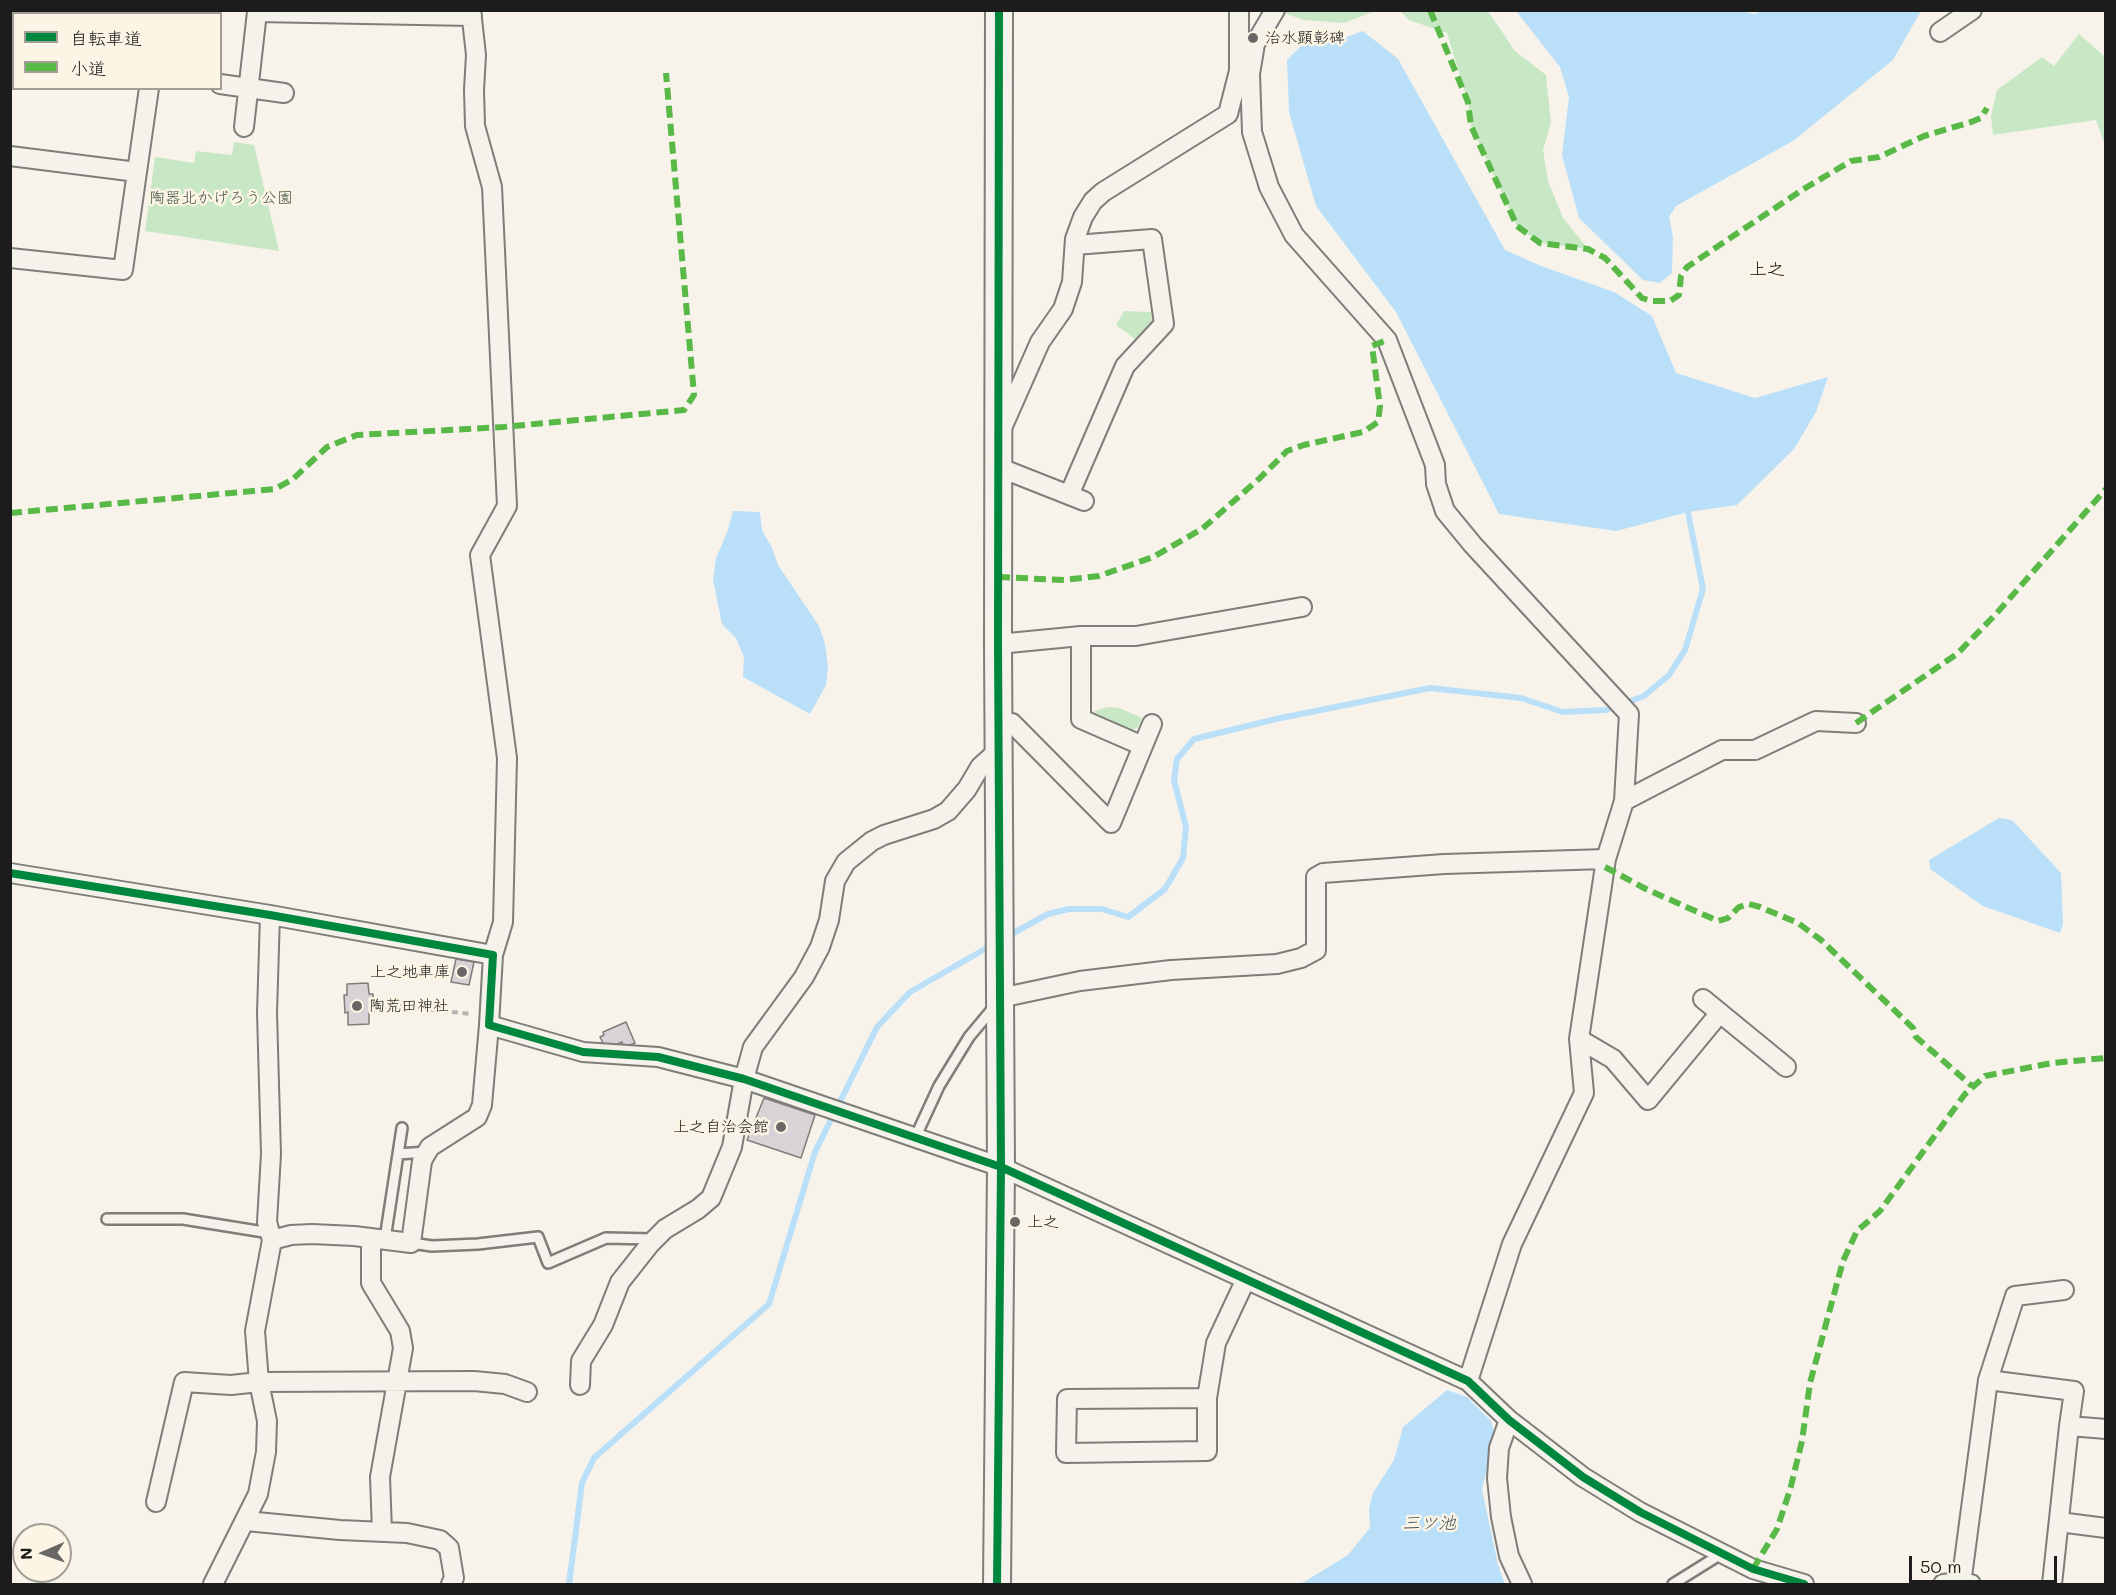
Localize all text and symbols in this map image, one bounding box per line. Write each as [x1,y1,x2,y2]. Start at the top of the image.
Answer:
legend [12,12,222,90]
text: 自転車道 [70,26,142,50]
place label: 治水顕彰碑 [1265,28,1345,48]
marker: 治水顕彰碑 [1246,31,1260,45]
text: 小道 [70,56,106,80]
park label: 陶器北かげろう公園 [149,188,293,208]
district label: 上之 [1749,258,1785,280]
place label: 上之地車庫 [370,962,450,982]
marker: 上之地車庫 [455,965,469,979]
place label: 陶荒田神社 [369,996,449,1016]
marker: 陶荒田神社 [350,999,364,1013]
place label: 上之自治会館 [673,1117,769,1137]
marker: 上之自治会館 [774,1120,788,1134]
place label: 上之 [1027,1212,1059,1232]
marker: 上之 [1008,1215,1022,1229]
water label: 三ツ池 [1402,1512,1456,1534]
north arrow [12,1523,72,1583]
scale bar [1912,1544,2060,1582]
text: N [15,1547,36,1560]
text: 50 m [1920,1554,1962,1578]

